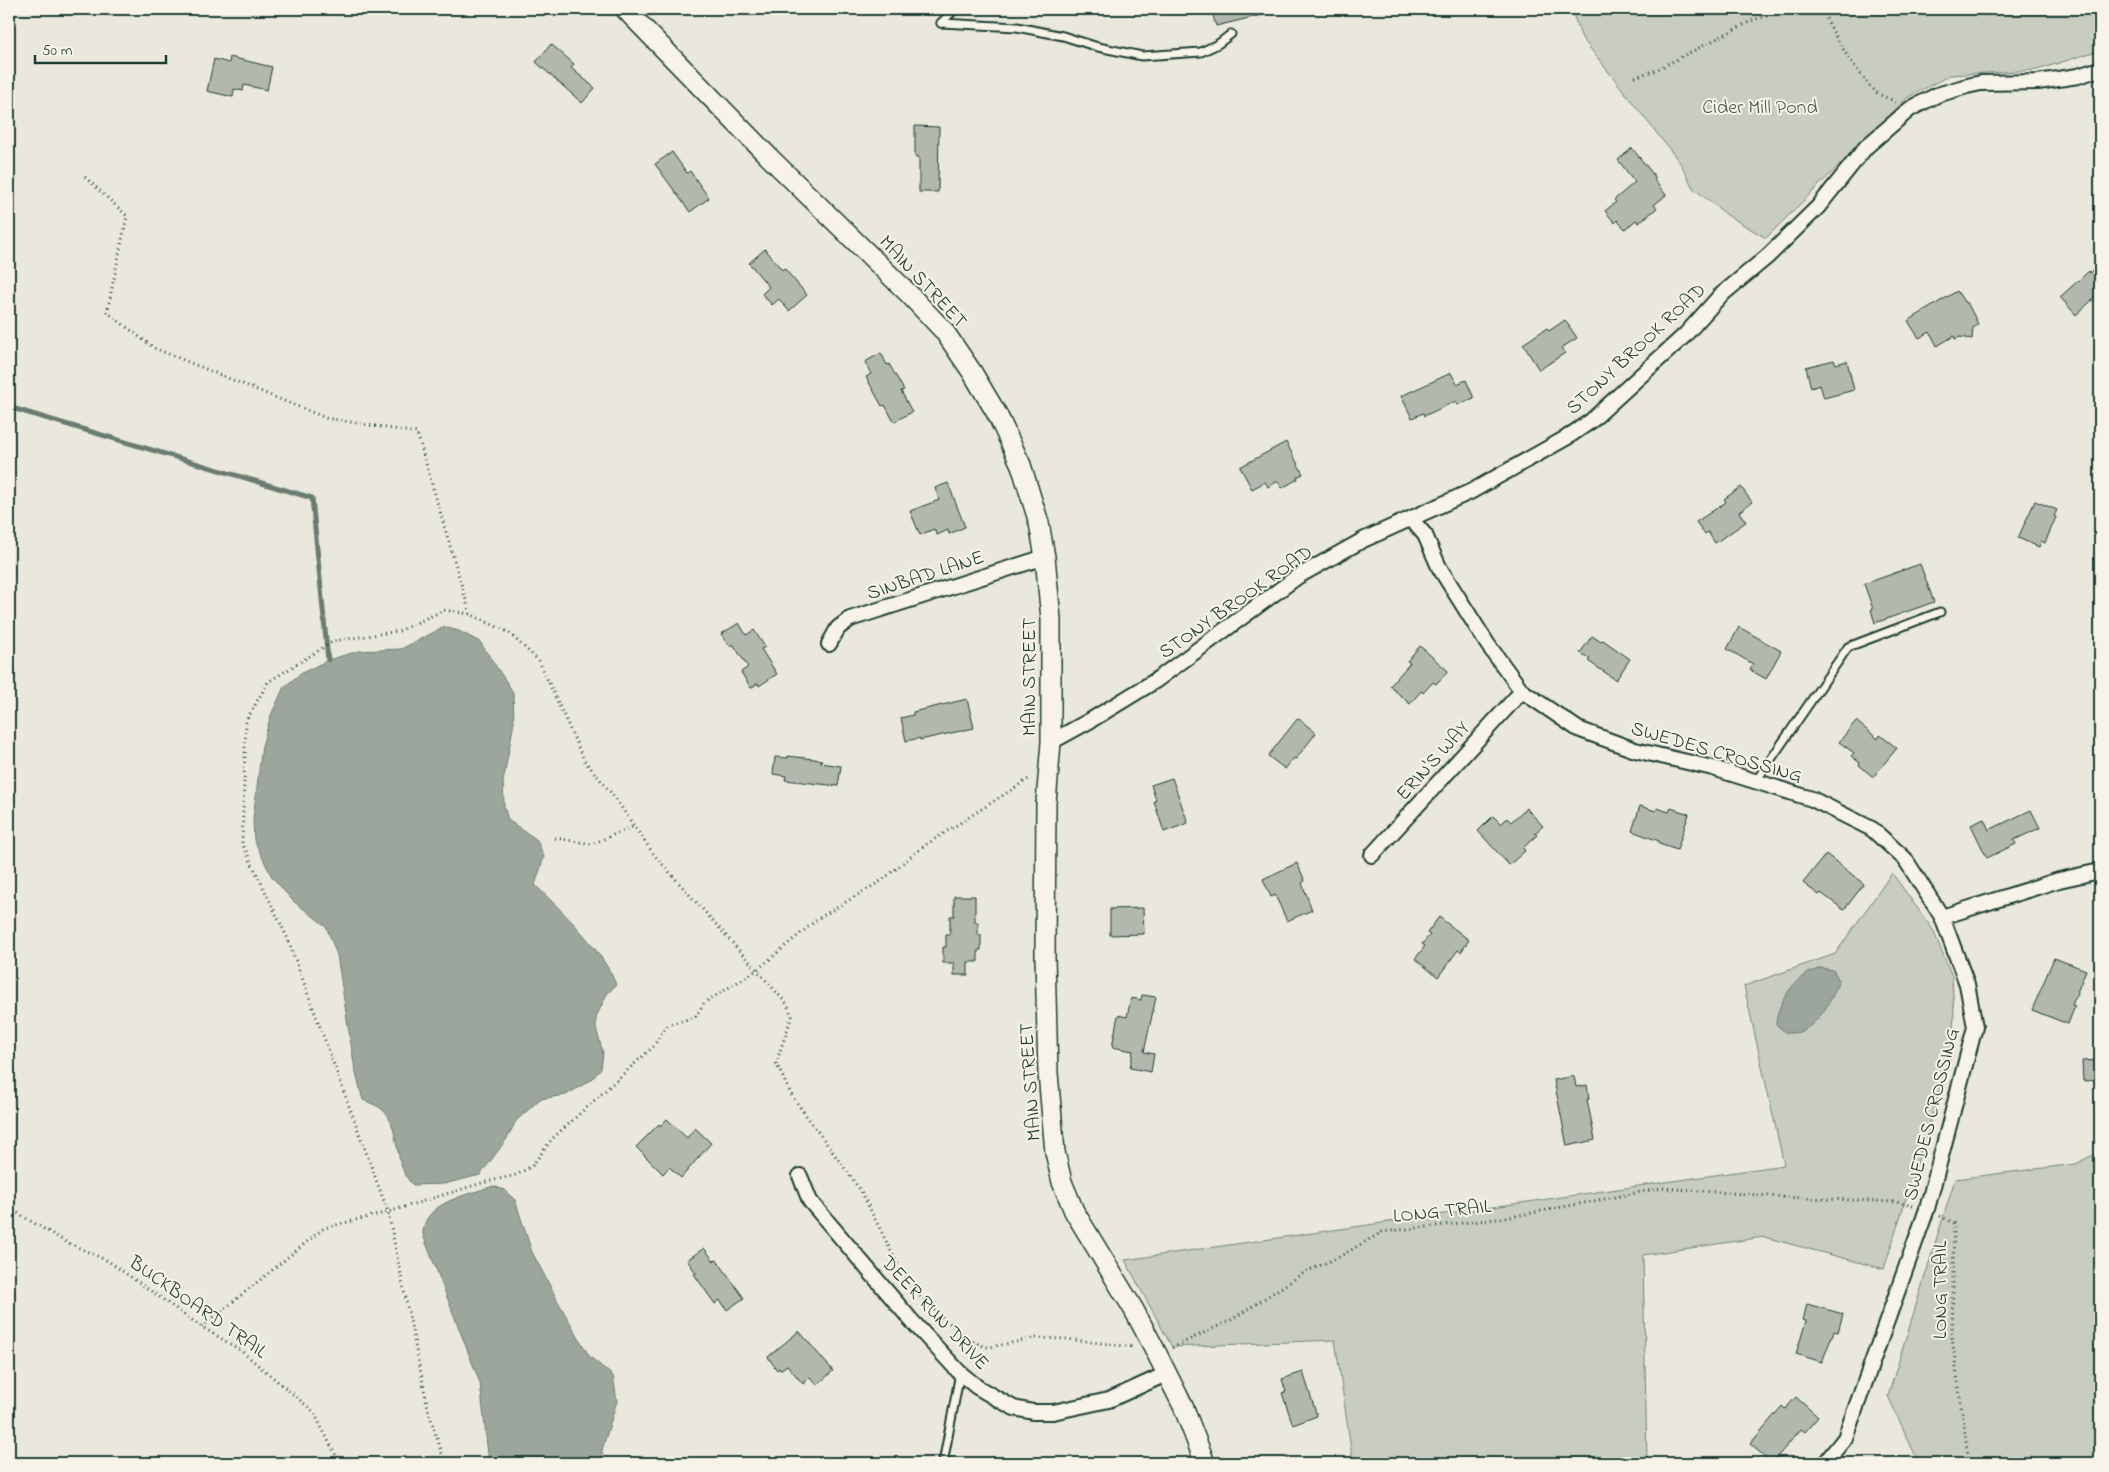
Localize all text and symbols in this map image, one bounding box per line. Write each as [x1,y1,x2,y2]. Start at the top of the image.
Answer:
scale bar [35,32,166,64]
text: 50 m [42,40,73,62]
park label: Cider Mill Pond [1702,94,1818,123]
street label: MAIN STREET [871,229,973,336]
street label: STONY BROOK ROAD [1560,277,1713,423]
street label: STONY BROOK ROAD [1153,539,1319,667]
street label: SINBAD LANE [863,544,988,609]
street label: MAIN STREET [1016,618,1045,736]
street label: ERIN'S WAY [1390,715,1478,808]
street label: SWEDES CROSSING [1627,715,1805,792]
street label: MAIN STREET [1013,1022,1050,1142]
street label: SWEDES CROSSING [1897,1025,1968,1204]
street label: LONG TRAIL [1392,1193,1493,1232]
street label: LONG TRAIL [1927,1240,1956,1339]
street label: BUCKBOARD TRAIL [122,1249,273,1367]
street label: DEER RUN DRIVE [872,1249,995,1378]

